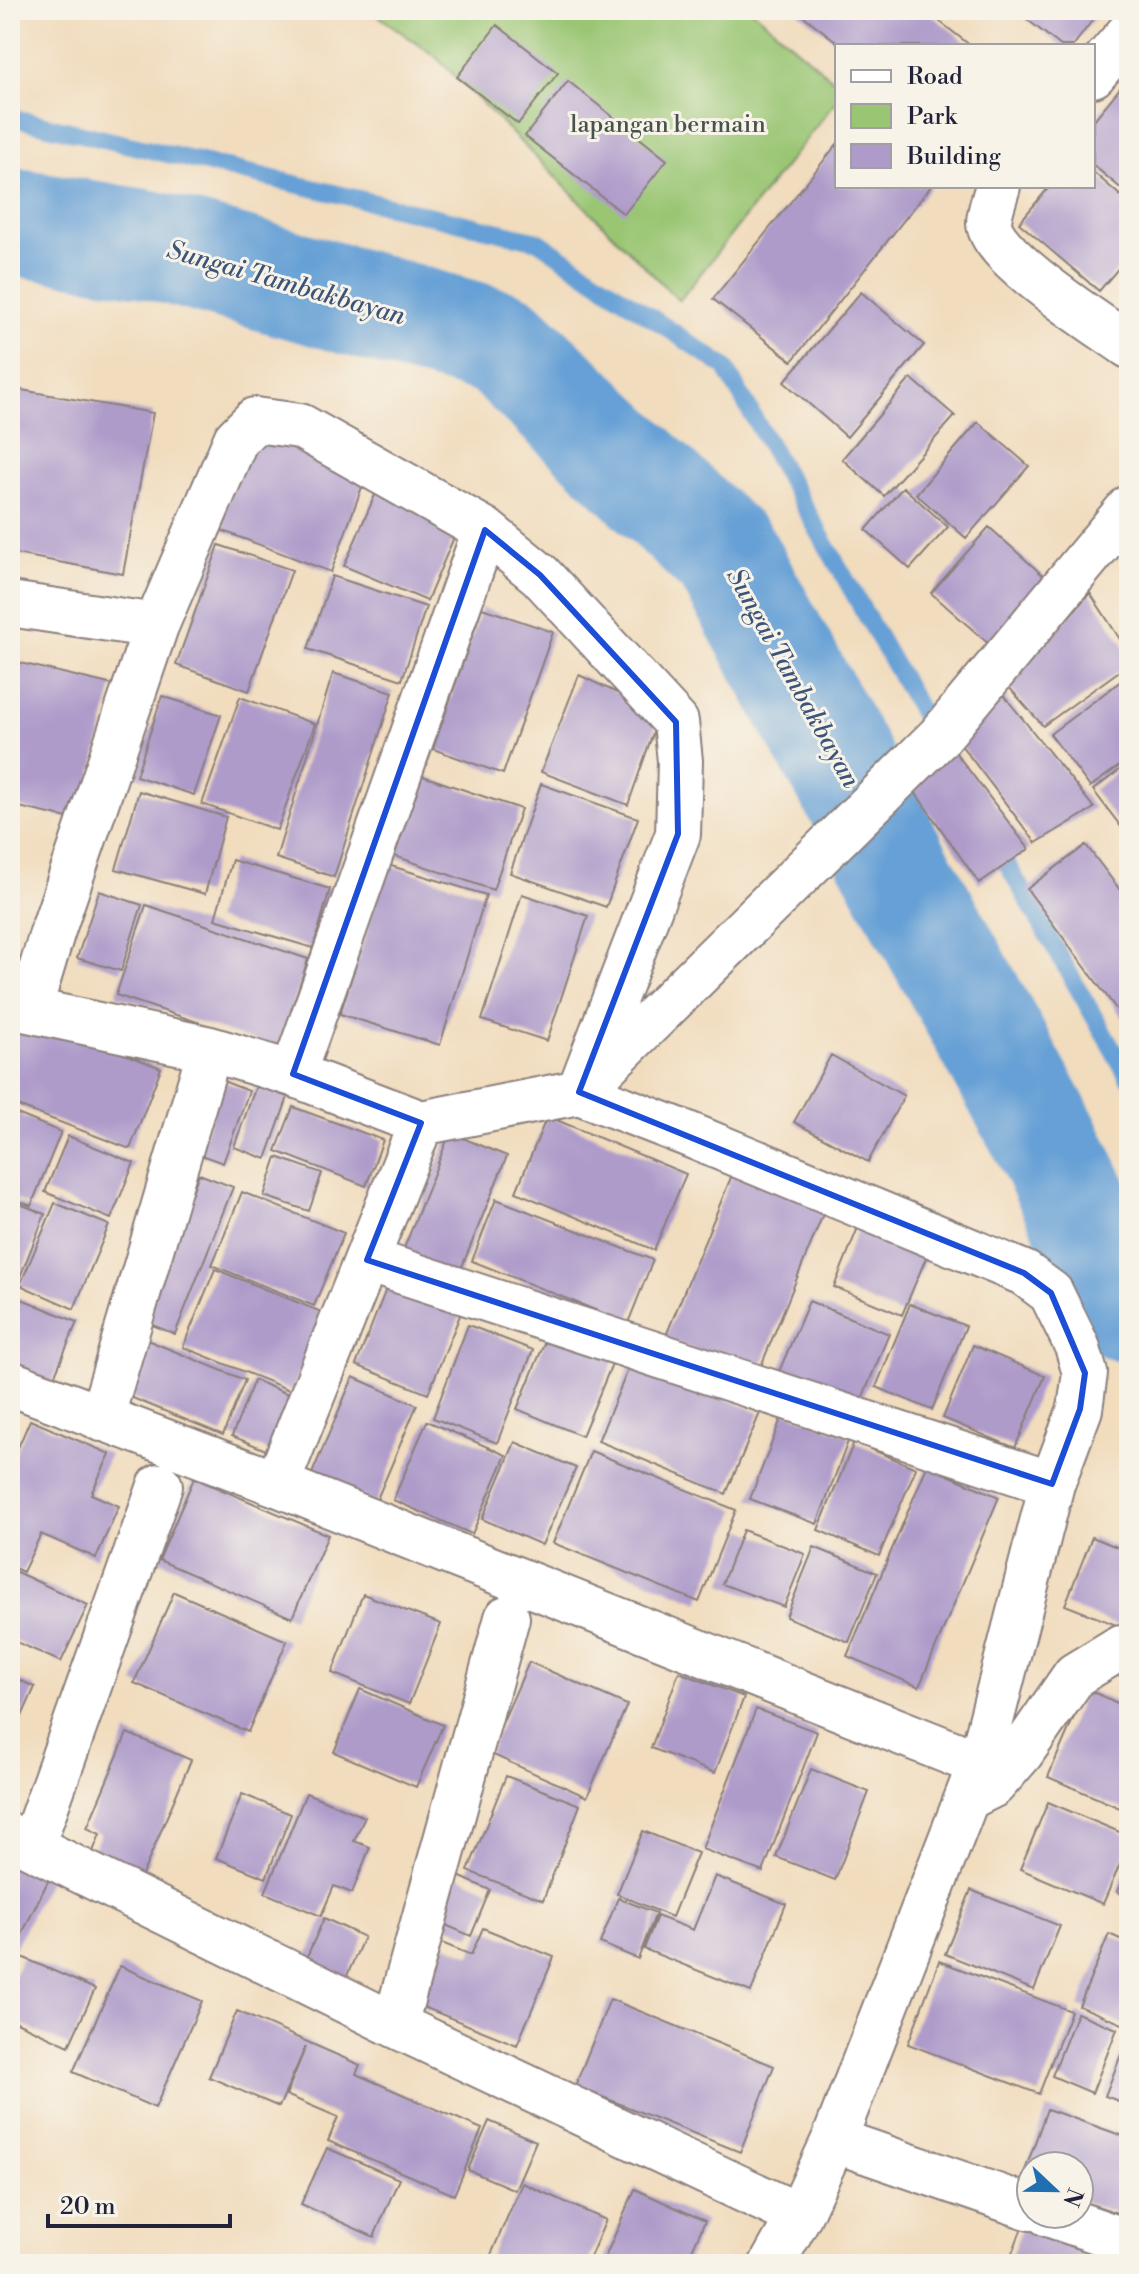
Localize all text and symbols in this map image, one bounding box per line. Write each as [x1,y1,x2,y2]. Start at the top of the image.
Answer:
legend [835,44,1095,188]
text: Road [907,62,963,92]
text: Park [907,102,958,132]
park label: lapangan bermain [570,110,766,140]
text: Building [906,142,1001,172]
water label: Sungai Tambakbayan [163,234,409,332]
water label: Sungai Tambakbayan [719,563,867,794]
north arrow [1015,2150,1095,2230]
scale bar [48,2178,230,2228]
text: N [1056,2184,1088,2211]
text: 20 m [60,2192,116,2222]

